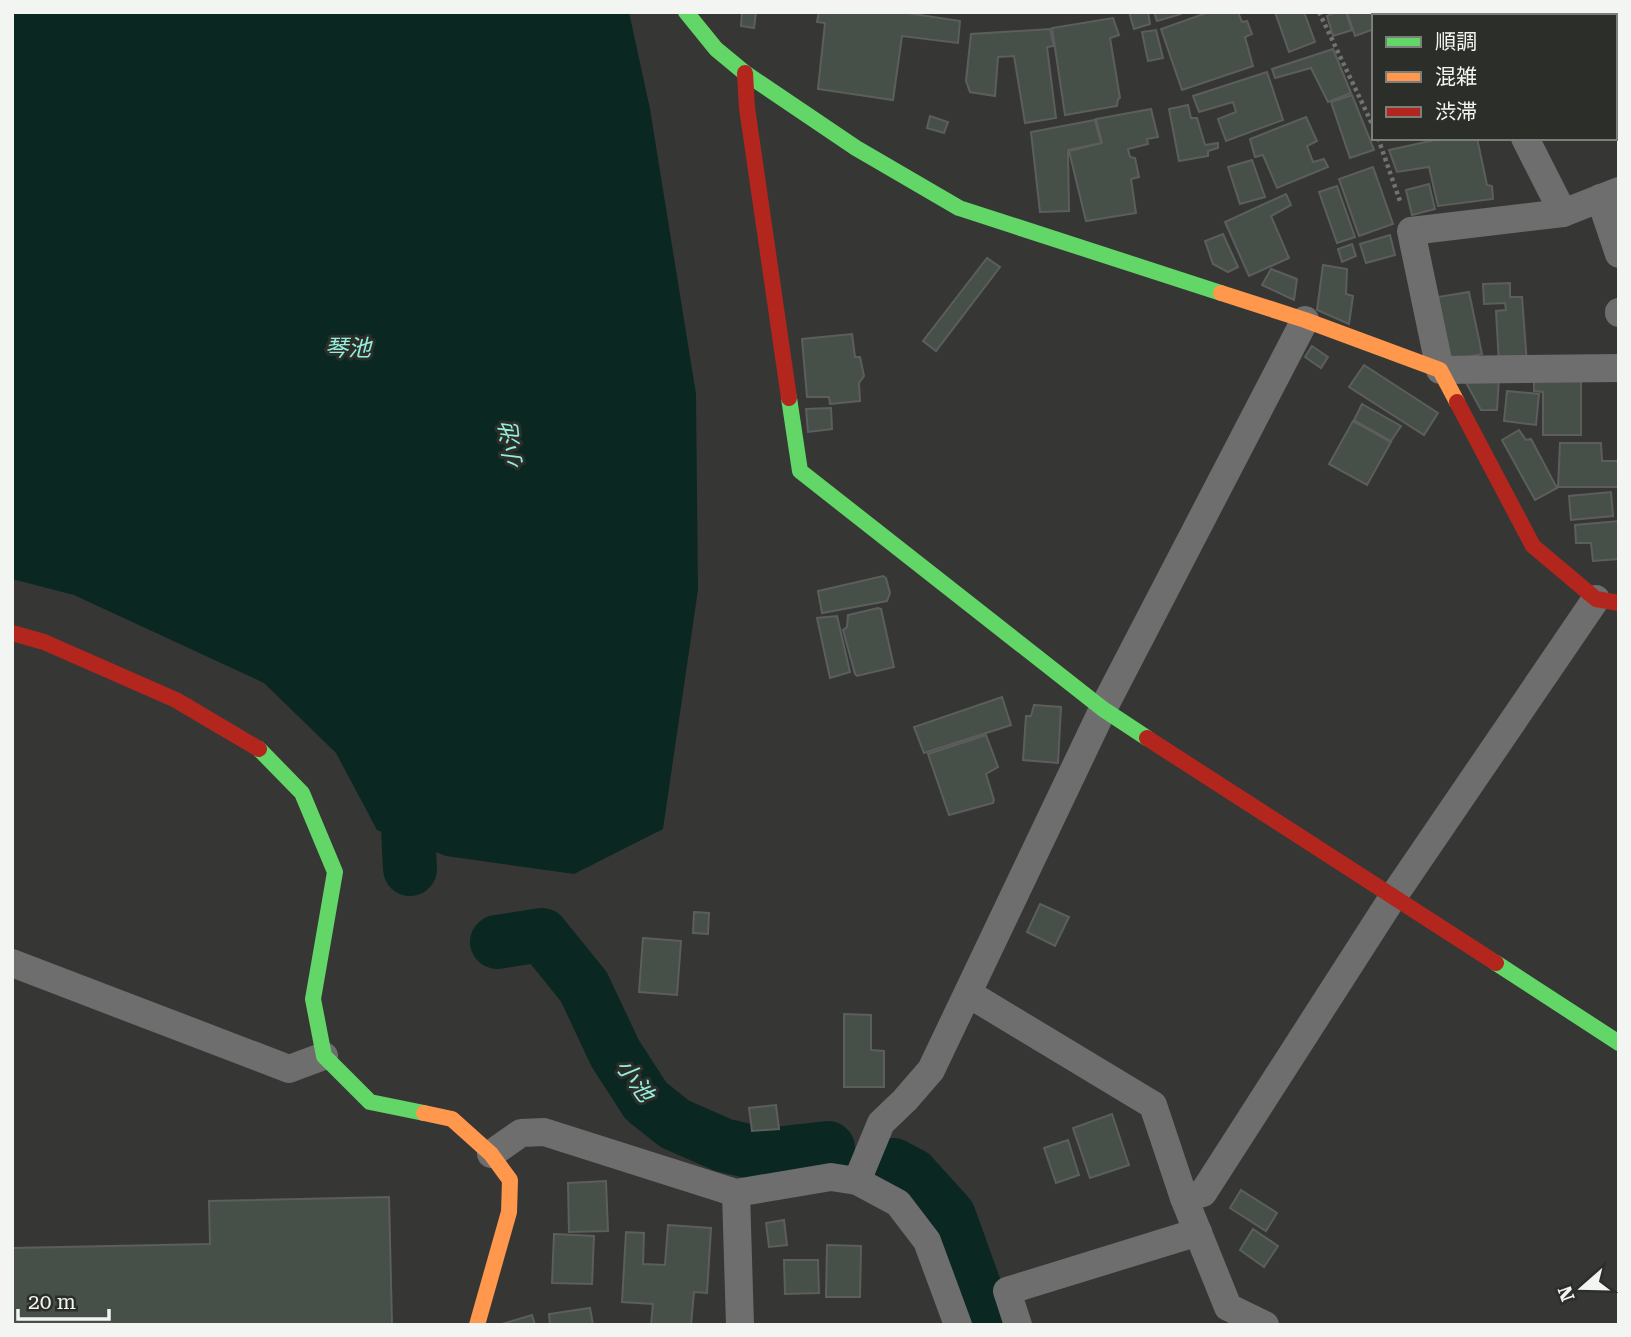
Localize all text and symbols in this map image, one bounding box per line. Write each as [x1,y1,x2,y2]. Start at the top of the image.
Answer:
legend [1372,14,1617,140]
text: 順調 [1435,30,1477,54]
text: 混雑 [1435,65,1477,89]
text: 渋滞 [1435,100,1477,124]
water label: 琴池 [325,335,373,362]
water label: 小池 [495,420,528,471]
water label: 小池 [610,1054,660,1108]
north arrow [1547,1253,1617,1323]
scale bar [18,1278,108,1322]
text: N [1553,1282,1580,1304]
text: 20 m [28,1290,76,1314]

